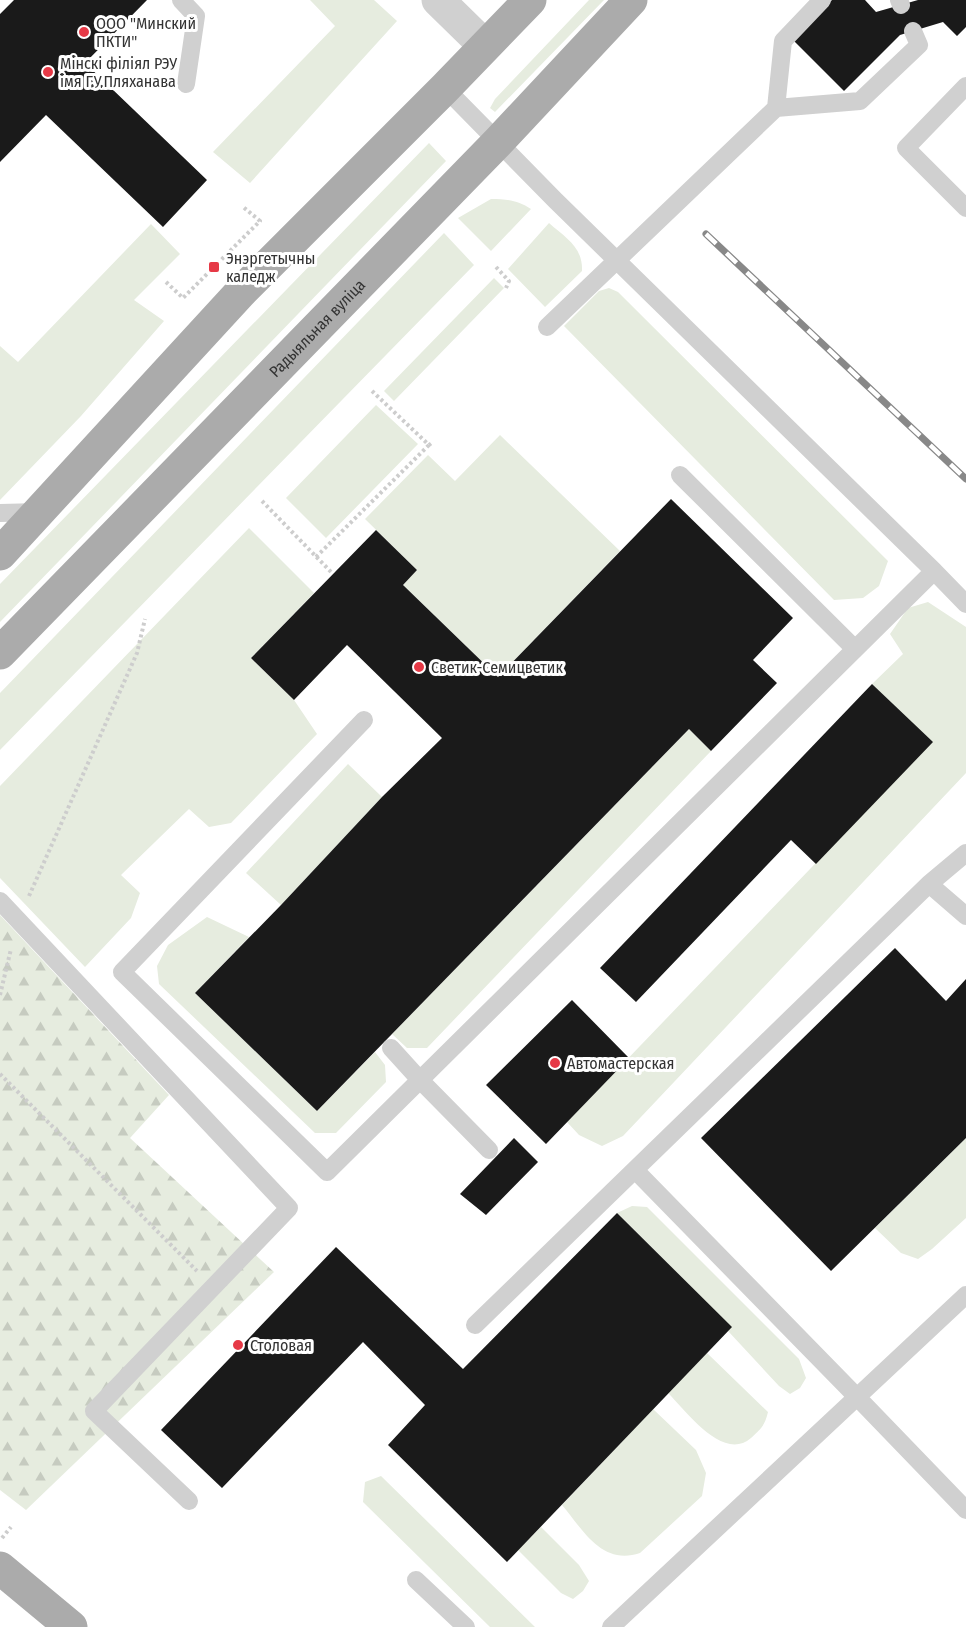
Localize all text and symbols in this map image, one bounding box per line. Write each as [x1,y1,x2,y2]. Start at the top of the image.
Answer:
place label: ООО "Минский ПКТИ" [96,14,196,51]
marker: ООО "Минский ПКТИ" [77,25,91,39]
place label: Мінскі філіял РЭУ імя Г.У.Пляханава [60,54,177,91]
marker: Мінскі філіял РЭУ імя Г.У.Пляханава [41,65,55,79]
place label: Энэргетычны каледж [226,249,315,286]
marker: Энэргетычны каледж [207,260,221,274]
street label: Радыяльная вуліца [265,275,369,381]
place label: Светик-Семицветик [431,658,563,677]
marker: Светик-Семицветик [412,660,426,674]
place label: Автомастерская [567,1054,674,1073]
marker: Автомастерская [548,1056,562,1070]
place label: Столовая [250,1336,312,1355]
marker: Столовая [231,1338,245,1352]

